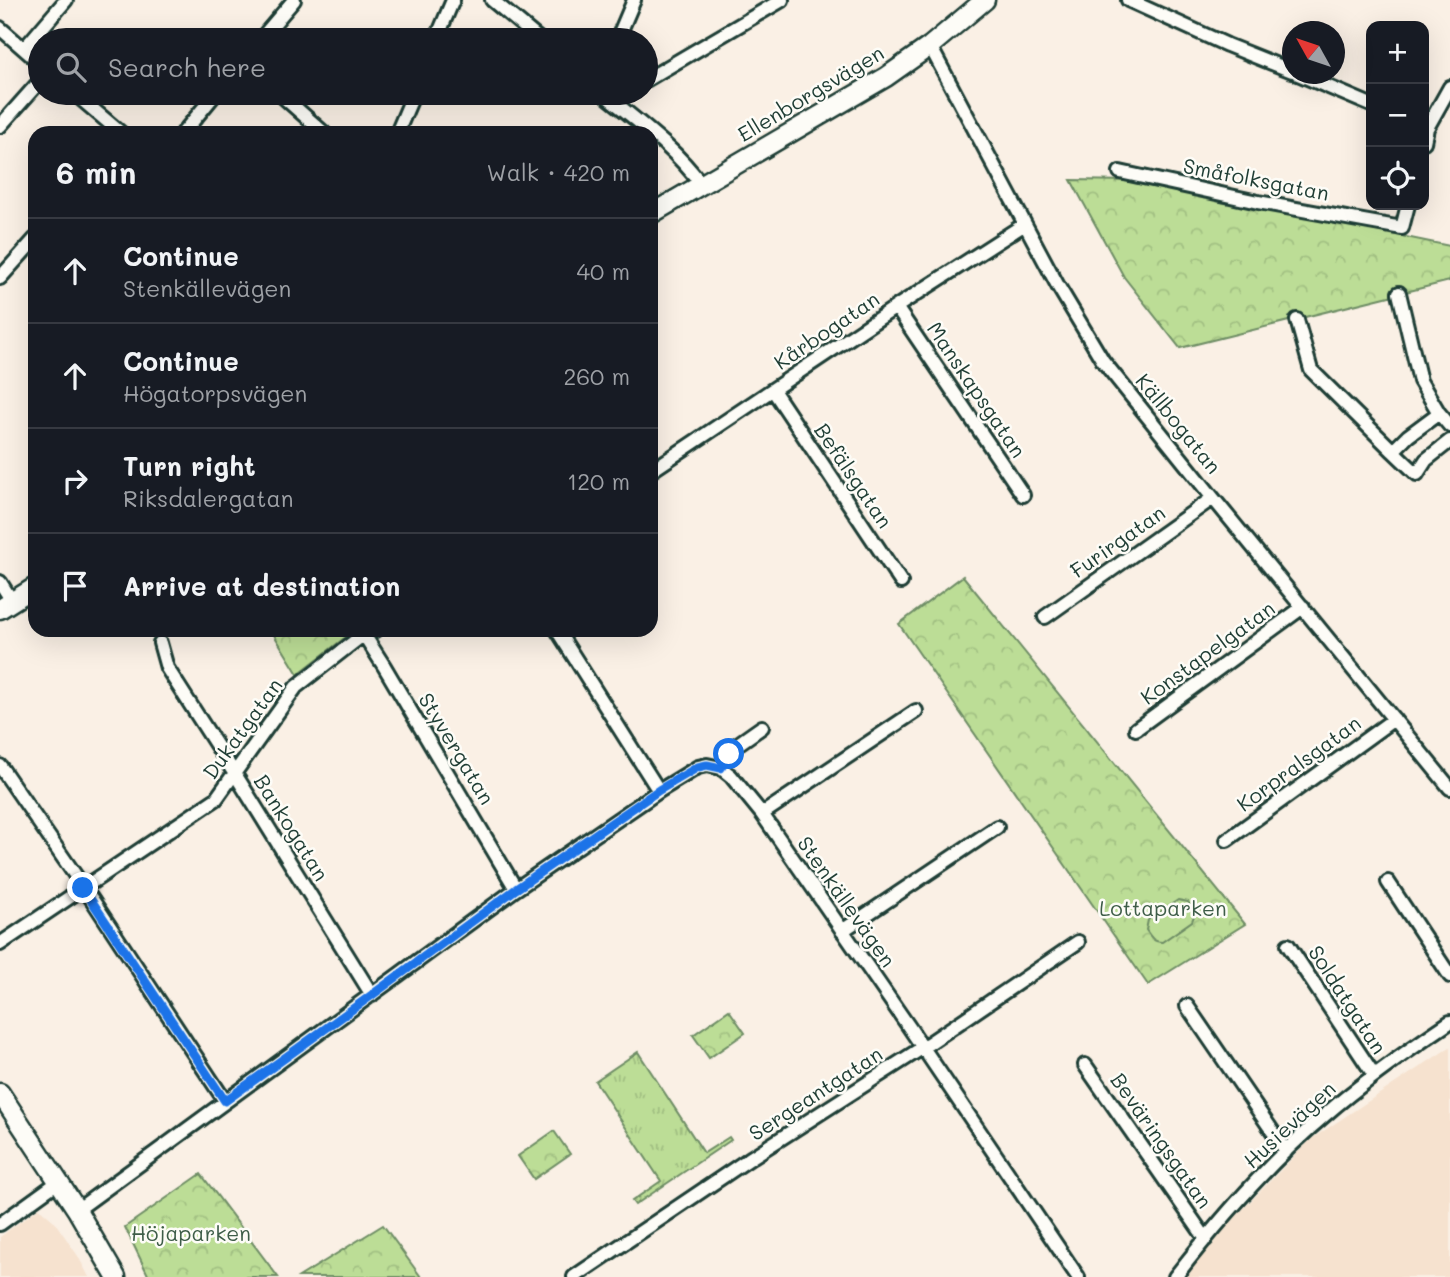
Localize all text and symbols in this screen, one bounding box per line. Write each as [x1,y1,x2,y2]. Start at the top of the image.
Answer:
north arrow [1282,21,1345,84]
map controls [1366,21,1429,210]
button: + [1366,21,1429,84]
search box [28,28,658,105]
street label: Ellenborgsvägen [732,38,888,147]
icon: search [52,48,90,86]
text: Search here [108,50,266,84]
button: − [1366,84,1429,147]
button: locate [1366,147,1429,210]
street label: Småfolksgatan [1181,151,1332,206]
text: 6 min [56,152,136,192]
text: Walk · 420 m [487,157,630,187]
text: Continue [123,239,239,273]
icon: ahead [56,252,94,290]
text: 40 m [577,256,630,286]
text: Stenkällevägen [123,273,291,303]
street label: Kårbogatan [768,285,884,375]
street label: Manskapsgatan [922,316,1033,462]
text: Continue [123,344,239,378]
icon: ahead [56,357,94,395]
text: 260 m [563,361,630,391]
street label: Källbogatan [1130,367,1228,479]
text: Högatorpsvägen [123,378,307,408]
street label: Befälsgatan [809,417,899,533]
text: Turn right [123,449,256,483]
icon: right [56,462,94,500]
text: 120 m [567,466,630,496]
text: Riksdalergatan [123,483,294,513]
street label: Furirgatan [1064,498,1170,583]
icon: arrive [56,567,94,605]
text: Arrive at destination [123,569,400,603]
street label: Konstapelgatan [1135,594,1280,710]
street label: Dukatgatan [196,672,288,784]
street label: Styvergatan [413,687,501,809]
street label: Korpralsgatan [1231,709,1366,817]
route start [713,738,744,769]
street label: Bankogatan [249,769,336,885]
street label: Stenkällevägen [792,830,902,972]
route end [67,872,98,903]
park label: Lottaparken [1099,894,1227,921]
street label: Soldatgatan [1303,940,1393,1059]
street label: Sergeantgatan [743,1040,887,1146]
street label: Beväringsgatan [1105,1067,1219,1213]
street label: Husievägen [1237,1074,1341,1173]
park label: Höjaparken [131,1219,251,1246]

